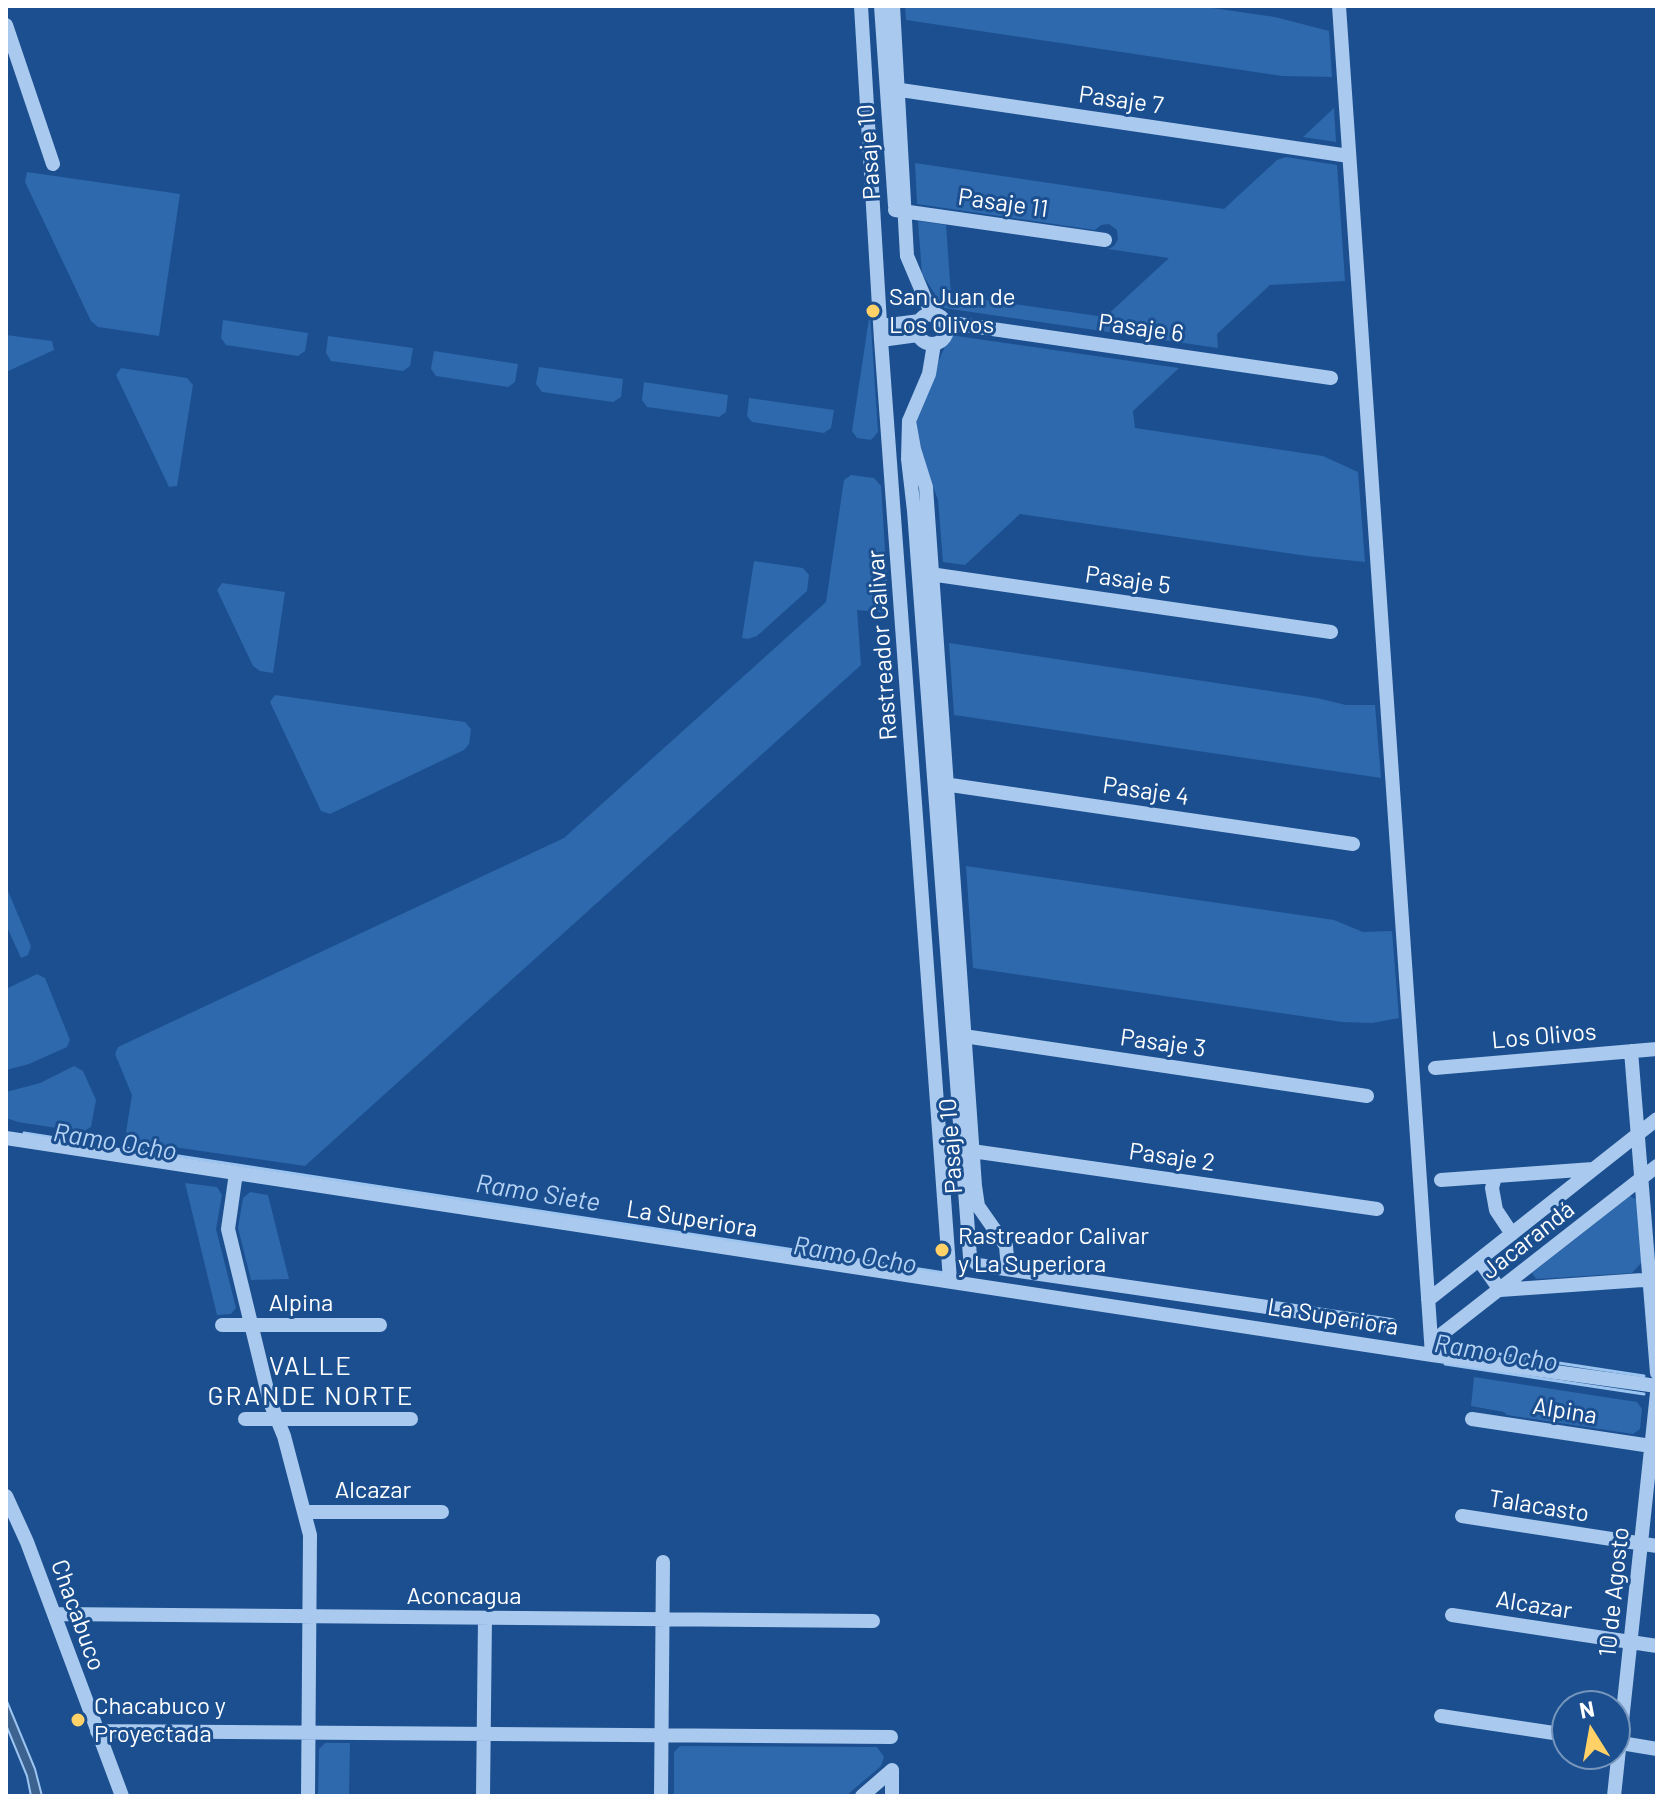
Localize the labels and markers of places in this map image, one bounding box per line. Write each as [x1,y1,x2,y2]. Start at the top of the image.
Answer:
place label: San Juan de Los Olivos [889,283,1016,339]
marker: San Juan de Los Olivos [864,302,882,320]
place label: Rastreador Calivar y La Superiora [958,1222,1149,1278]
marker: Rastreador Calivar y La Superiora [933,1241,951,1259]
place label: Chacabuco y Proyectada [94,1692,226,1748]
marker: Chacabuco y Proyectada [69,1711,87,1729]

